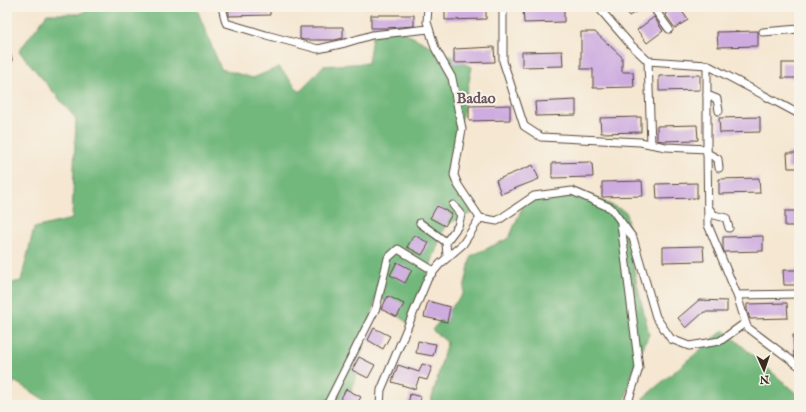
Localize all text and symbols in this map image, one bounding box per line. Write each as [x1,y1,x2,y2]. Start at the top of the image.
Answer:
district label: Badao [457,89,495,108]
north arrow [744,350,784,390]
text: N [759,372,771,386]

